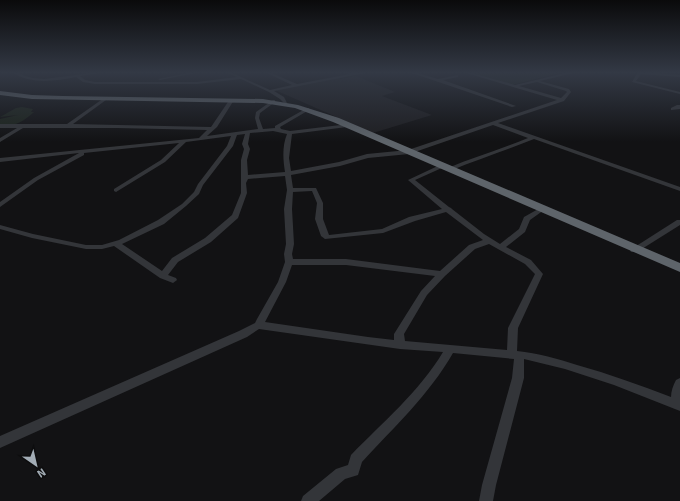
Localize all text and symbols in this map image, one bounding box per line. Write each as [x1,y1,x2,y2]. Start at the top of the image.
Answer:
north arrow [16,445,56,485]
text: N [35,465,48,480]

